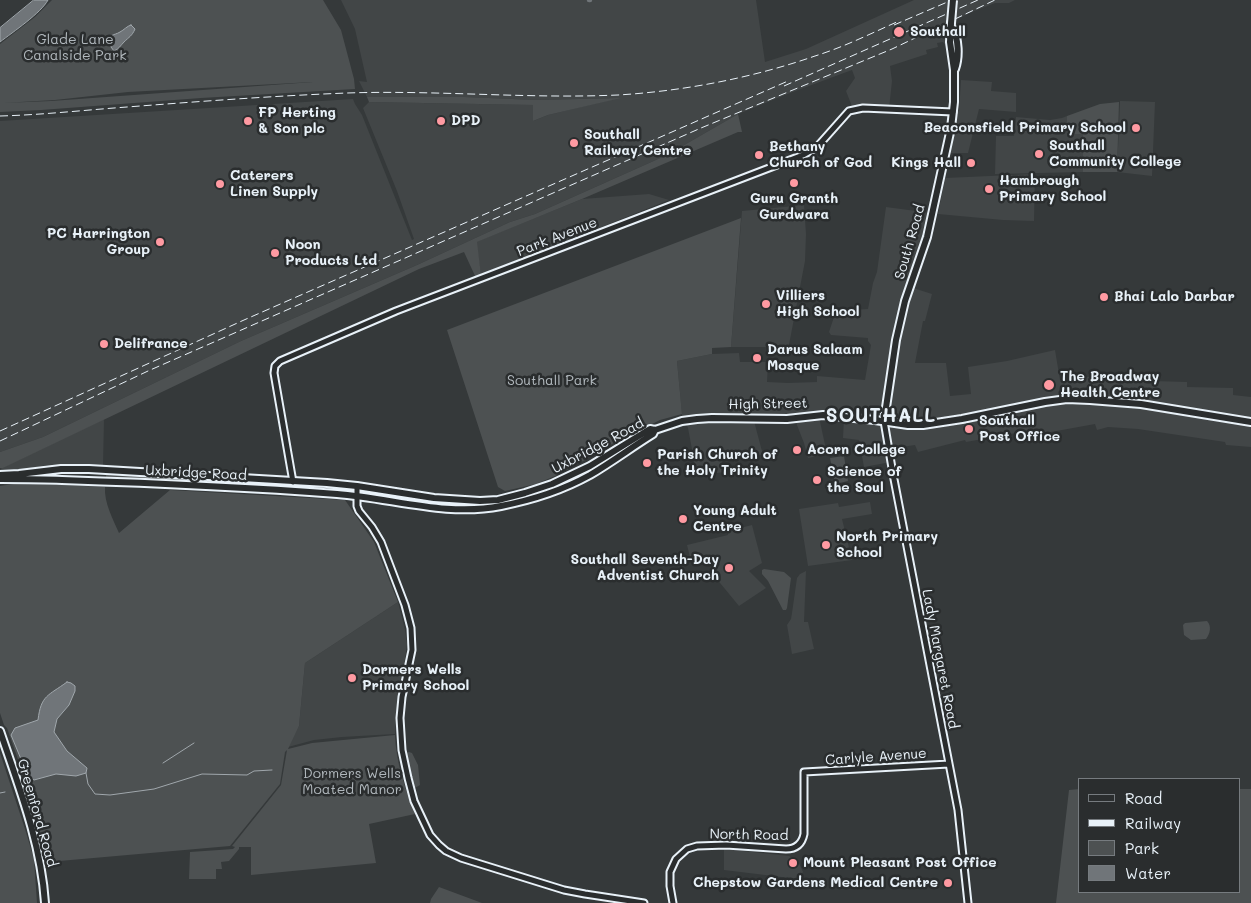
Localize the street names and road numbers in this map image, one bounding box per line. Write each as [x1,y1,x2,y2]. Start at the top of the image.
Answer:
street label: South Road [891,203,929,281]
street label: Park Avenue [514,214,600,260]
street label: High Street [728,395,808,413]
street label: Uxbridge Road [549,415,647,477]
street label: Uxbridge Road [145,462,247,484]
street label: Lady Margaret Road [918,588,962,730]
street label: Carlyle Avenue [825,745,927,769]
street label: Greenford Road [14,757,60,869]
street label: North Road [709,826,789,844]

